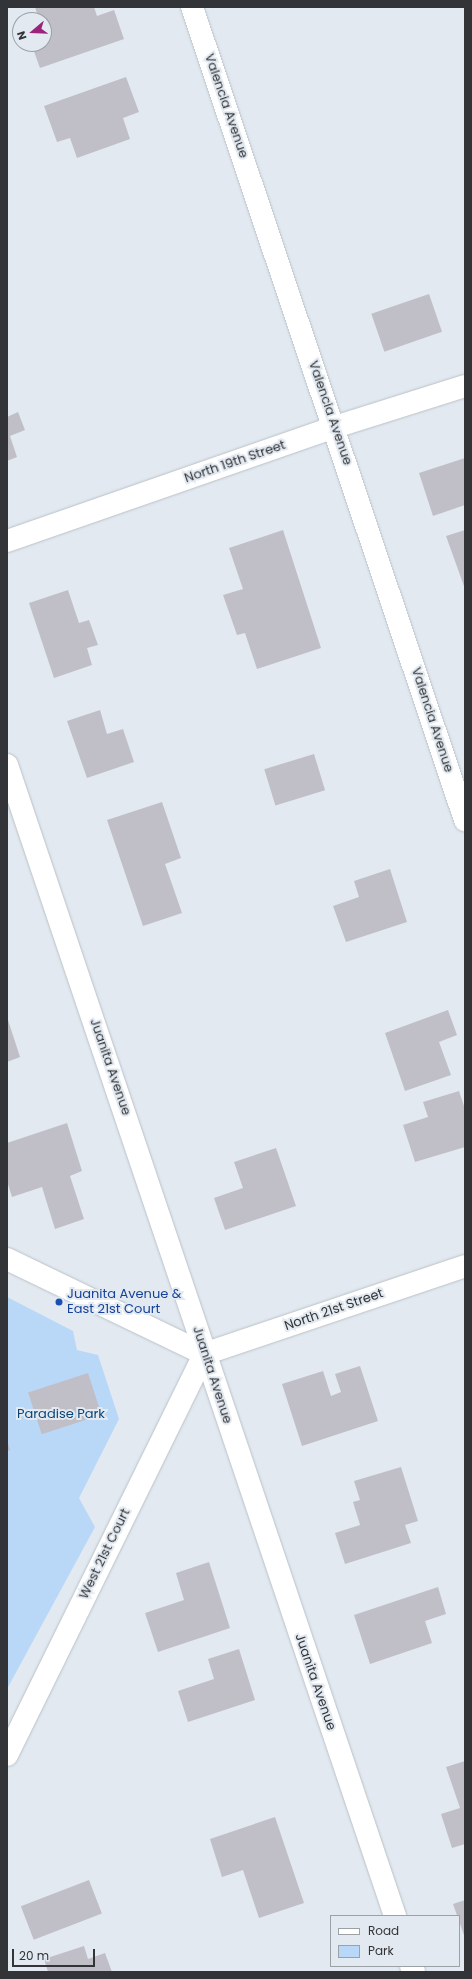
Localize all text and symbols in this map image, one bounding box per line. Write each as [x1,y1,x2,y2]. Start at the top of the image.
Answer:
north arrow [12,12,52,52]
text: N [13,29,31,42]
street label: Valencia Avenue [201,52,251,160]
street label: Valencia Avenue [305,359,355,467]
street label: North 19th Street [182,437,288,487]
street label: Valencia Avenue [408,666,456,774]
street label: Juanita Avenue [86,1017,134,1117]
street label: North 21st Street [283,1286,385,1334]
place label: Juanita Avenue & East 21st Court [67,1287,181,1318]
marker: Juanita Avenue & East 21st Court [54,1297,64,1307]
street label: Juanita Avenue [189,1324,235,1426]
park label: Paradise Park [17,1406,105,1422]
street label: West 21st Court [76,1506,134,1602]
street label: Juanita Avenue [291,1632,339,1732]
legend [330,1915,460,1967]
text: Road [368,1922,399,1939]
scale bar [14,1941,97,1967]
text: Park [368,1942,394,1959]
text: 20 m [19,1947,49,1964]

